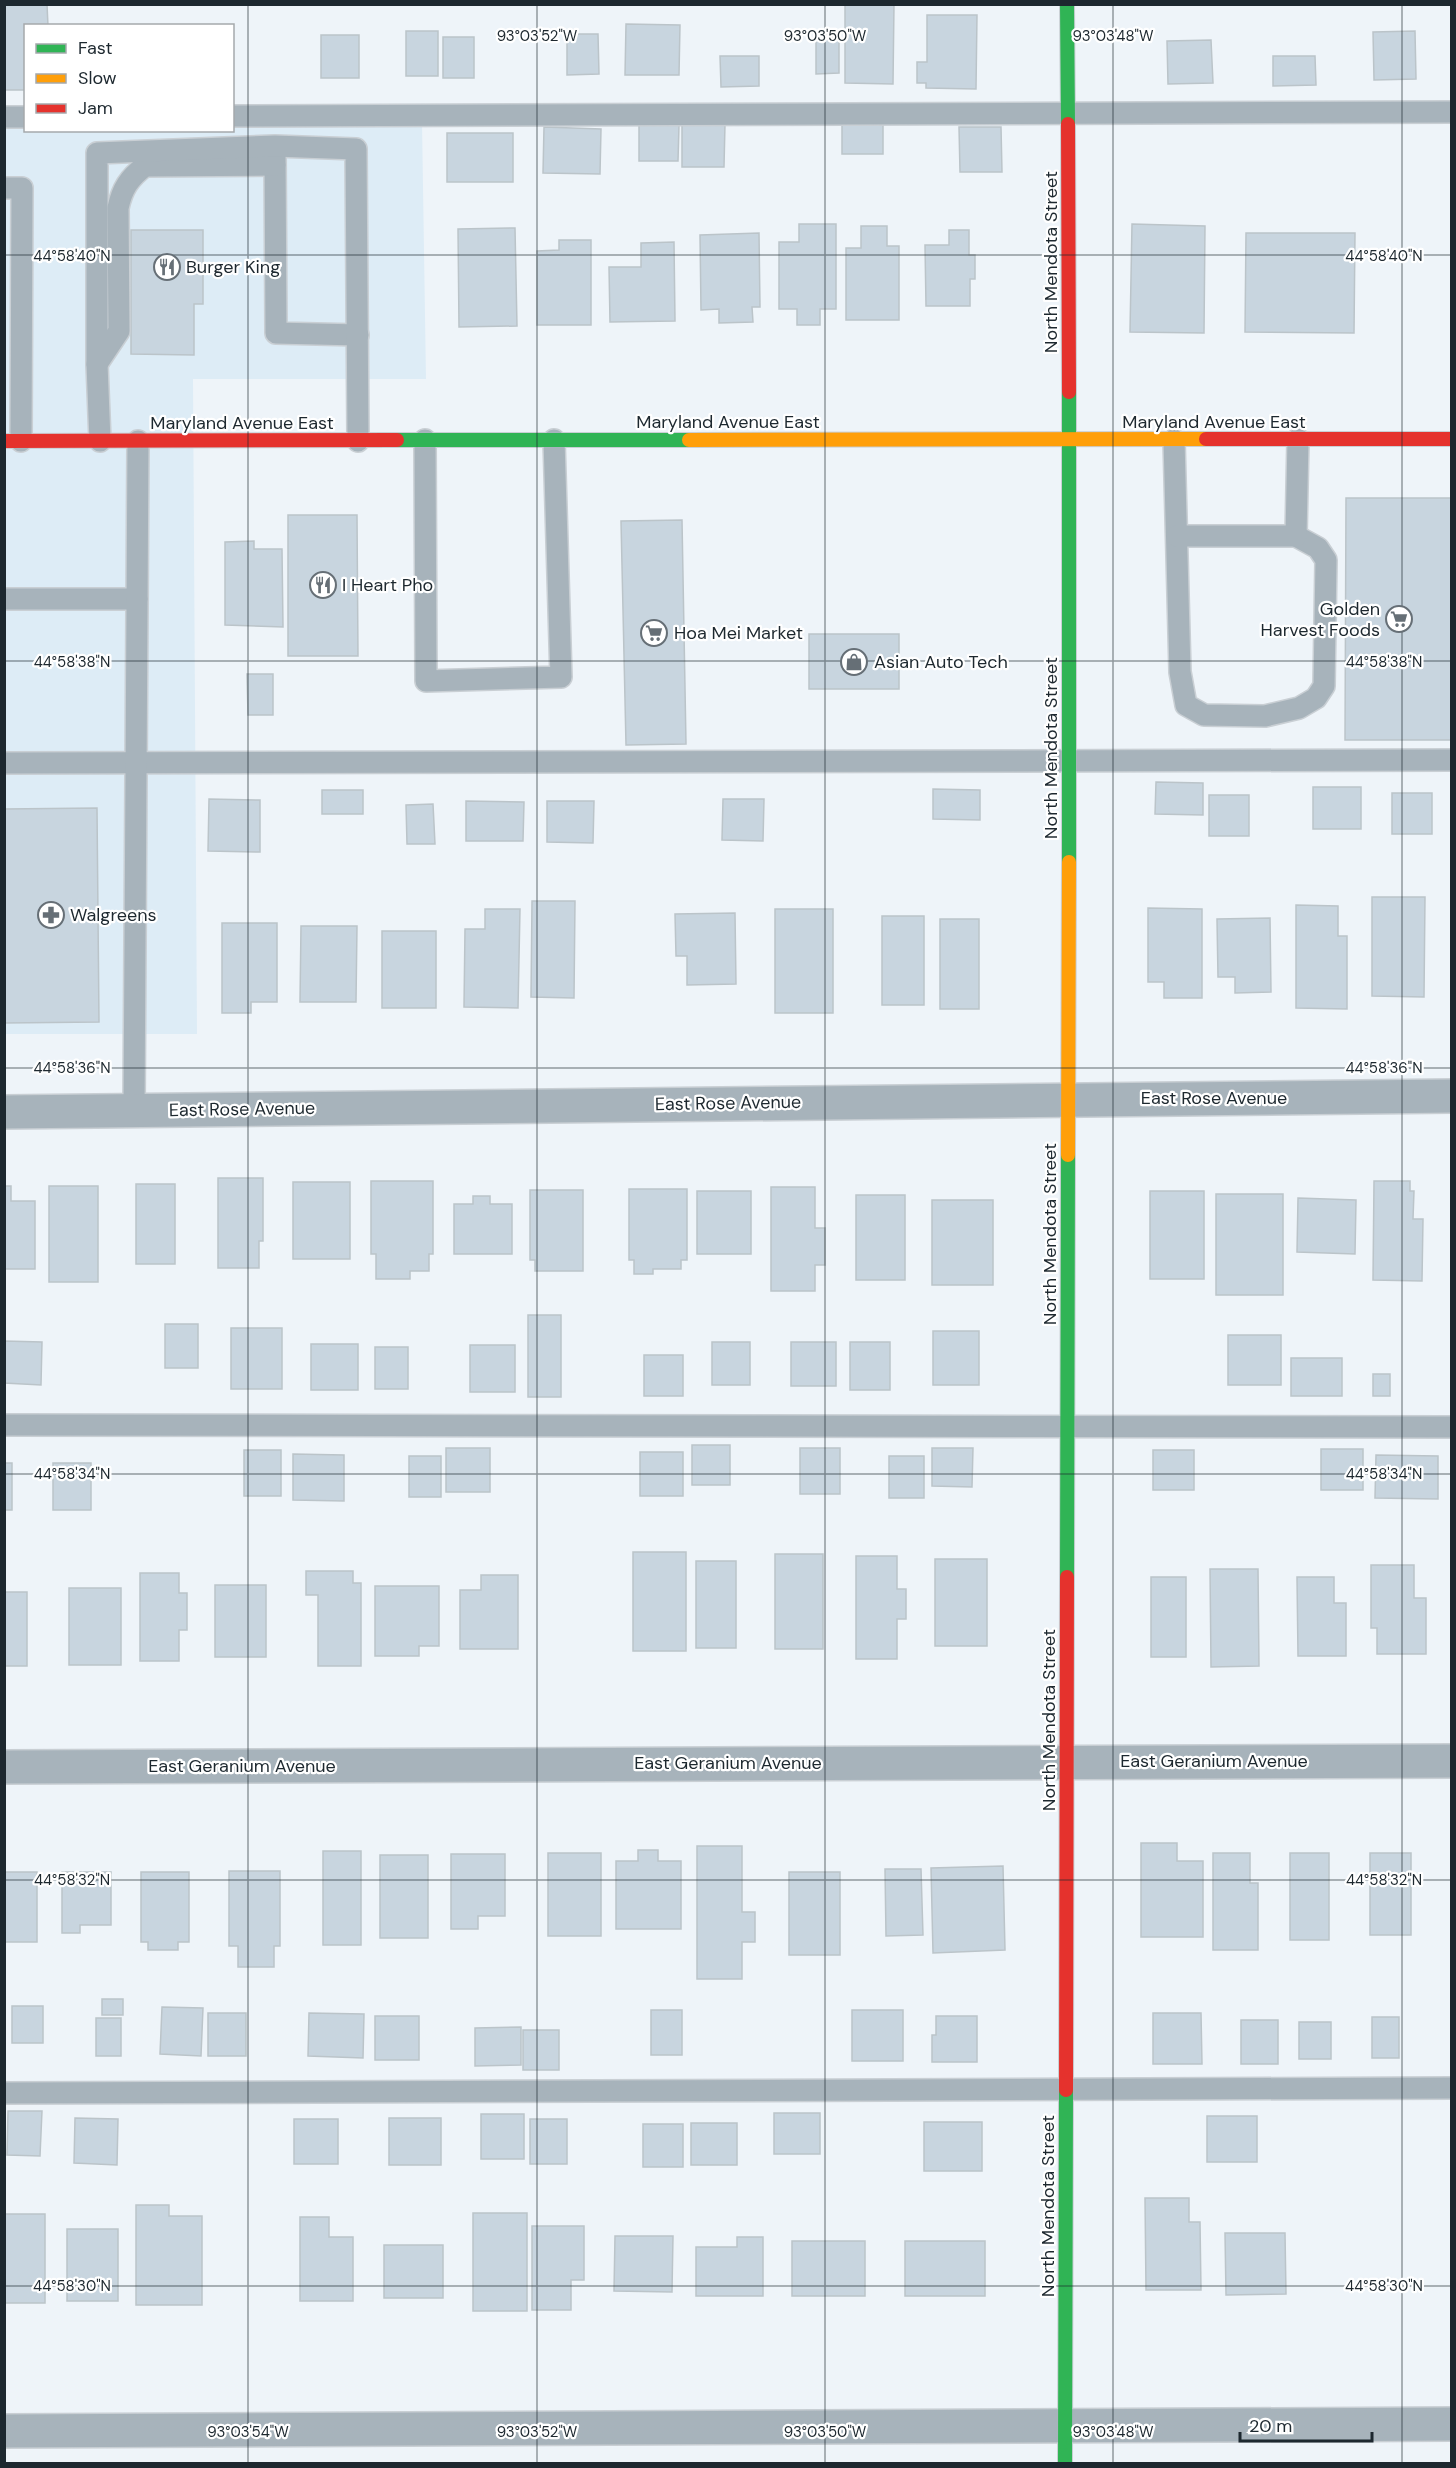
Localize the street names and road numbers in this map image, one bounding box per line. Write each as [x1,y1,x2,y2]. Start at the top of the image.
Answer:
street label: North Mendota Street [1039,171,1063,353]
street label: Maryland Avenue East [636,410,820,434]
street label: Maryland Avenue East [1122,410,1306,434]
street label: Maryland Avenue East [150,411,334,435]
street label: North Mendota Street [1039,657,1063,839]
street label: East Rose Avenue [1141,1086,1287,1110]
street label: East Rose Avenue [655,1090,801,1116]
street label: East Rose Avenue [169,1096,315,1122]
street label: North Mendota Street [1038,1143,1062,1325]
street label: North Mendota Street [1037,1629,1061,1811]
street label: East Geranium Avenue [1120,1749,1308,1773]
street label: East Geranium Avenue [634,1751,822,1775]
street label: East Geranium Avenue [148,1754,336,1778]
street label: North Mendota Street [1036,2115,1060,2297]

